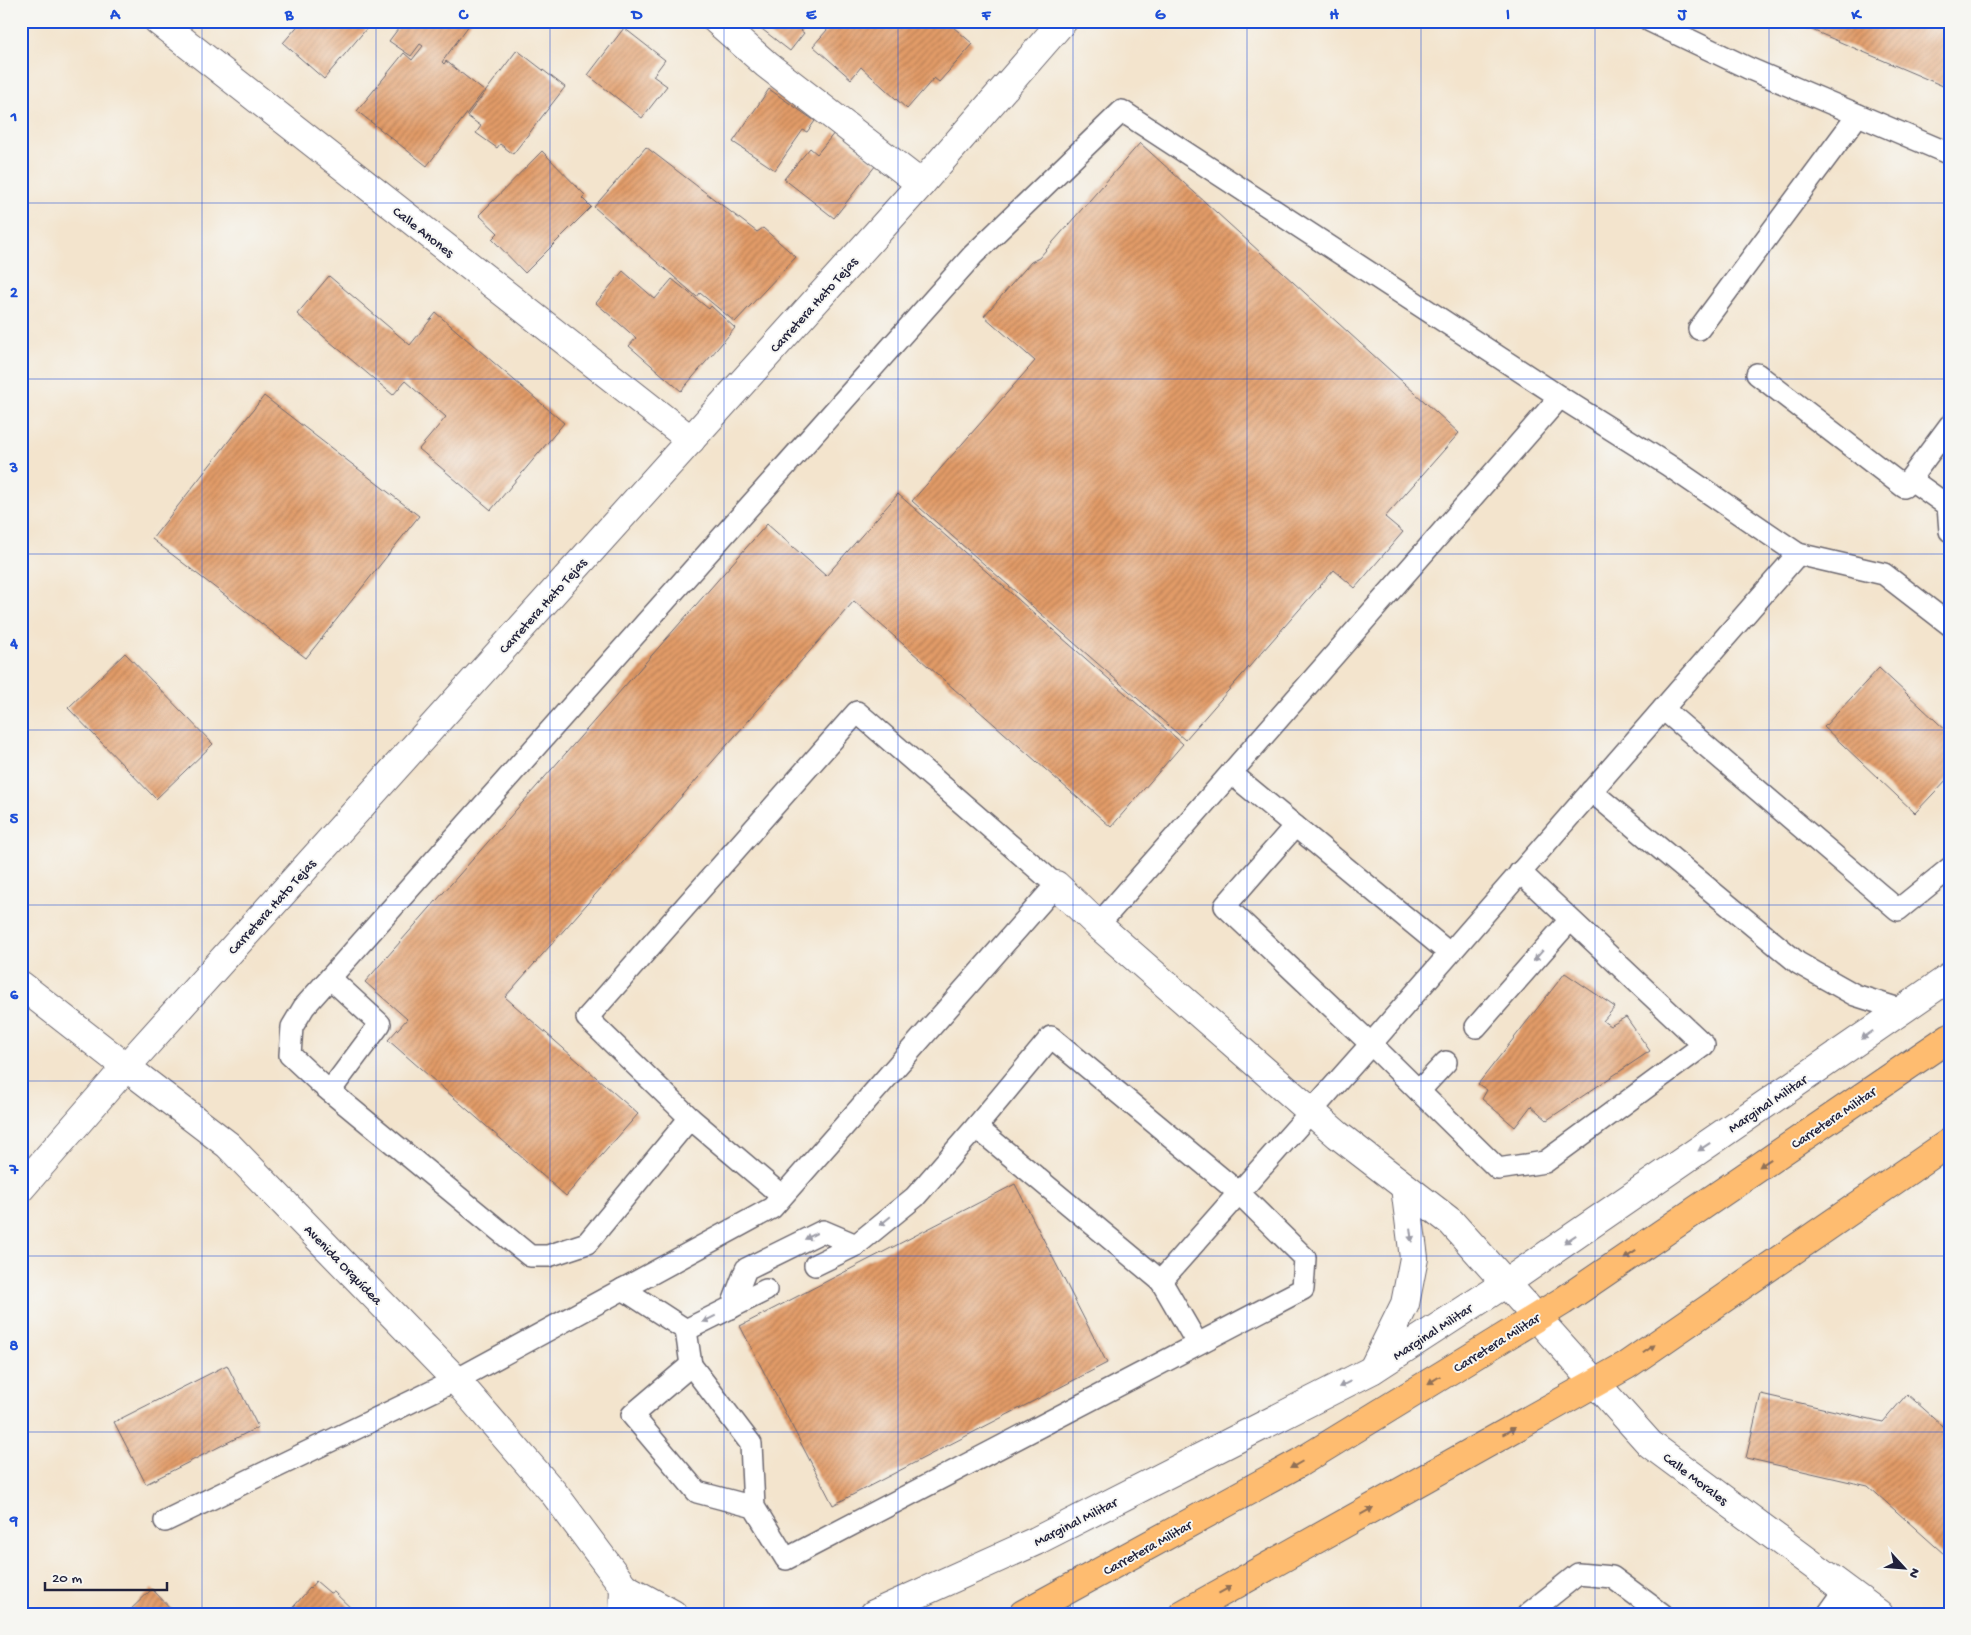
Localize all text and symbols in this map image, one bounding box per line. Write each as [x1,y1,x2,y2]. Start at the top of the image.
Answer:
text: A [109,7,121,26]
text: B [284,7,294,26]
text: C [458,7,469,26]
text: D [630,7,643,26]
text: E [806,7,817,26]
text: F [981,7,992,26]
text: G [1155,7,1166,26]
text: H [1329,7,1339,26]
text: I [1506,7,1510,26]
text: J [1677,7,1688,26]
text: K [1851,7,1863,26]
text: 1 [10,109,17,128]
street label: Calle Anones [388,204,457,263]
street label: Carretera Hato Tejas [767,254,863,357]
text: 2 [10,285,18,304]
text: 3 [9,460,18,479]
street label: Carretera Hato Tejas [496,555,592,658]
text: 4 [9,636,18,655]
text: 5 [10,811,19,830]
street label: Carretera Hato Tejas [225,856,321,959]
one-way arrow [1532,950,1544,962]
text: 6 [10,987,19,1006]
one-way arrow [1860,1030,1874,1040]
street label: Marginal Militar [1726,1072,1812,1138]
street label: Carretera Militar [1789,1084,1881,1154]
one-way arrow [1697,1142,1711,1152]
one-way arrow [1758,1158,1772,1168]
text: 7 [9,1162,19,1181]
one-way arrow [879,1216,892,1227]
street label: Avenida Orquídea [300,1222,386,1310]
one-way arrow [1407,1228,1415,1244]
one-way arrow [804,1232,819,1240]
one-way arrow [1563,1234,1577,1244]
one-way arrow [1624,1250,1637,1260]
street label: Marginal Militar [1390,1300,1477,1365]
street label: Carretera Militar [1451,1310,1545,1378]
one-way arrow [701,1315,716,1323]
text: 8 [10,1338,19,1357]
one-way arrow [1642,1344,1656,1354]
one-way arrow [1428,1375,1441,1384]
one-way arrow [1338,1380,1353,1388]
one-way arrow [1503,1427,1516,1436]
street label: Calle Morales [1659,1450,1731,1511]
one-way arrow [1289,1460,1303,1469]
street label: Marginal Militar [1031,1494,1122,1552]
one-way arrow [1361,1506,1374,1515]
text: 9 [9,1513,18,1532]
street label: Carretera Militar [1101,1517,1196,1581]
north arrow [1878,1542,1928,1592]
scale bar [45,1560,168,1592]
text: N [1904,1565,1923,1580]
text: 20 m [52,1570,82,1588]
one-way arrow [1218,1586,1233,1594]

